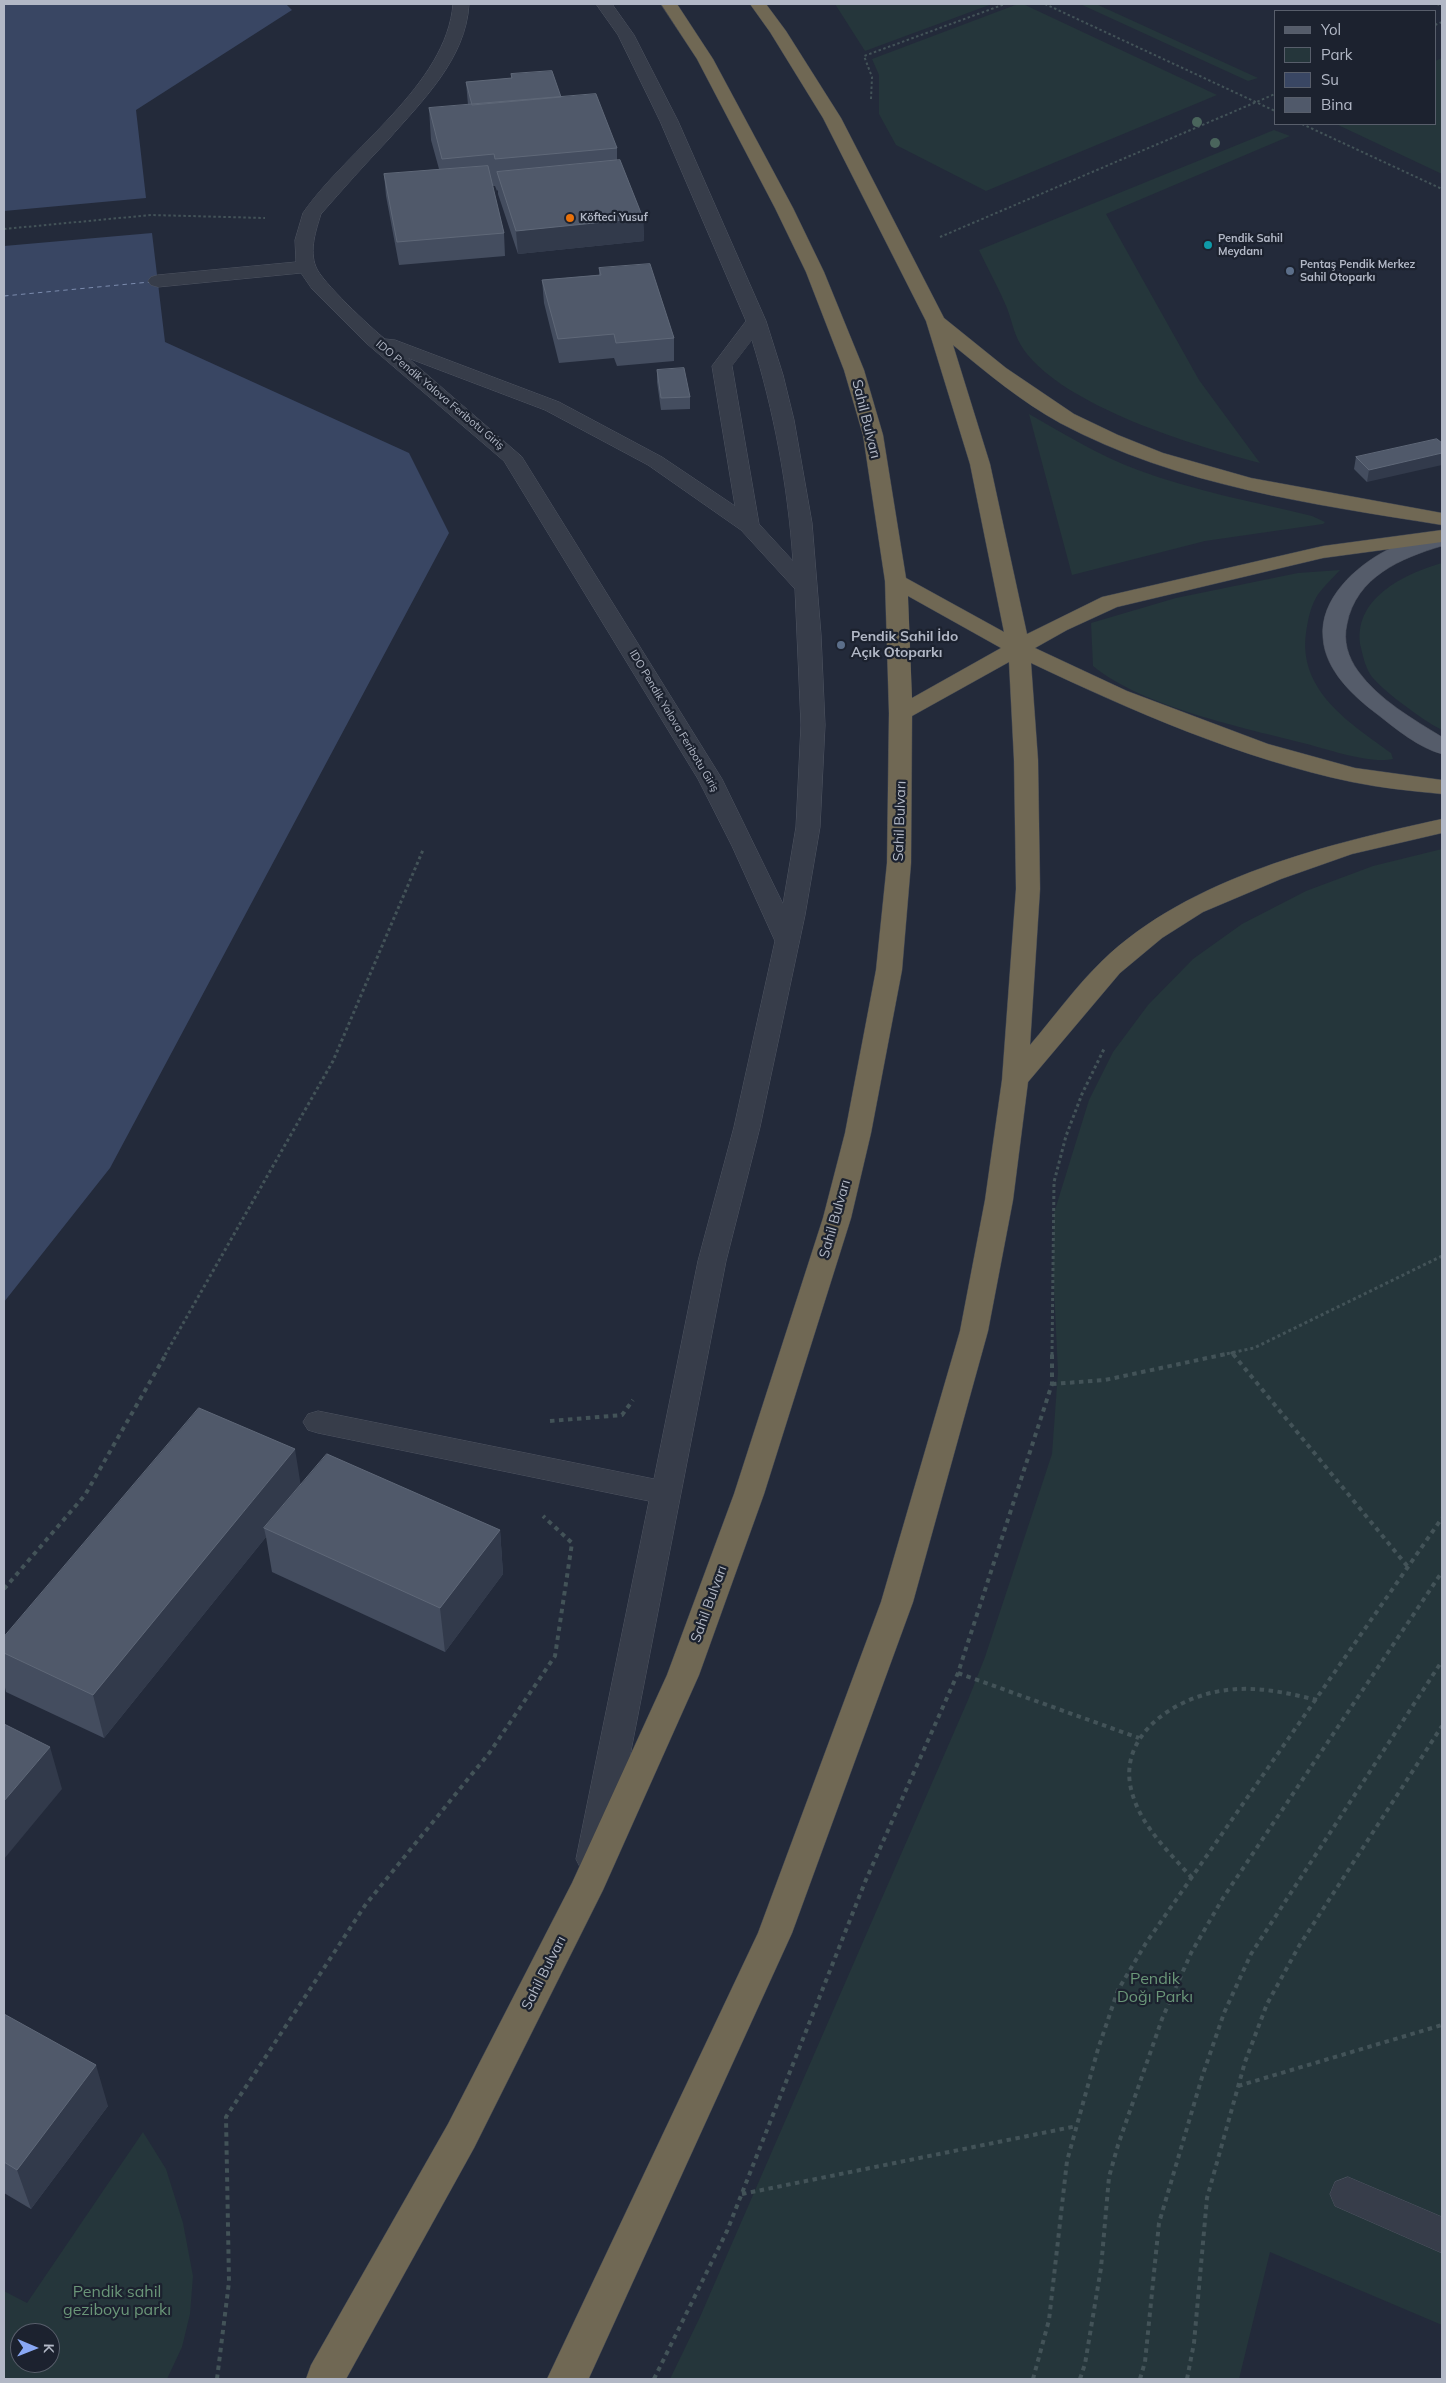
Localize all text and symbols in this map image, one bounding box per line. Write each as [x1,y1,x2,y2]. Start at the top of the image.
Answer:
legend [1274,10,1436,125]
text: Yol [1321,20,1341,39]
text: Park [1321,45,1353,64]
text: Su [1321,70,1339,89]
text: Bina [1321,95,1353,114]
place label: Köfteci Yusuf [580,211,648,225]
marker: Köfteci Yusuf [564,212,576,224]
place label: Pendik Sahil Meydanı [1218,232,1283,258]
marker: Pendik Sahil Meydanı [1202,239,1214,251]
place label: Pentaş Pendik Merkez Sahil Otoparkı [1300,258,1415,284]
marker: Pentaş Pendik Merkez Sahil Otoparkı [1284,265,1296,277]
street label: IDO Pendik Yalova Feribotu Giriş [373,338,507,452]
street label: Sahil Bulvarı [848,378,884,460]
place label: Pendik Sahil İdo Açık Otoparkı [851,629,958,662]
marker: Pendik Sahil İdo Açık Otoparkı [835,639,847,651]
street label: IDO Pendik Yalova Feribotu Giriş [626,648,722,794]
street label: Sahil Bulvarı [890,780,910,862]
street label: Sahil Bulvarı [816,1178,854,1260]
street label: Sahil Bulvarı [687,1563,731,1645]
street label: Sahil Bulvarı [518,1933,570,2013]
park label: Pendik Doğı Parkı [1117,1969,1193,2007]
park label: Pendik sahil geziboyu parkı [63,2282,171,2320]
north arrow [10,2323,60,2373]
text: K [40,2343,58,2353]

